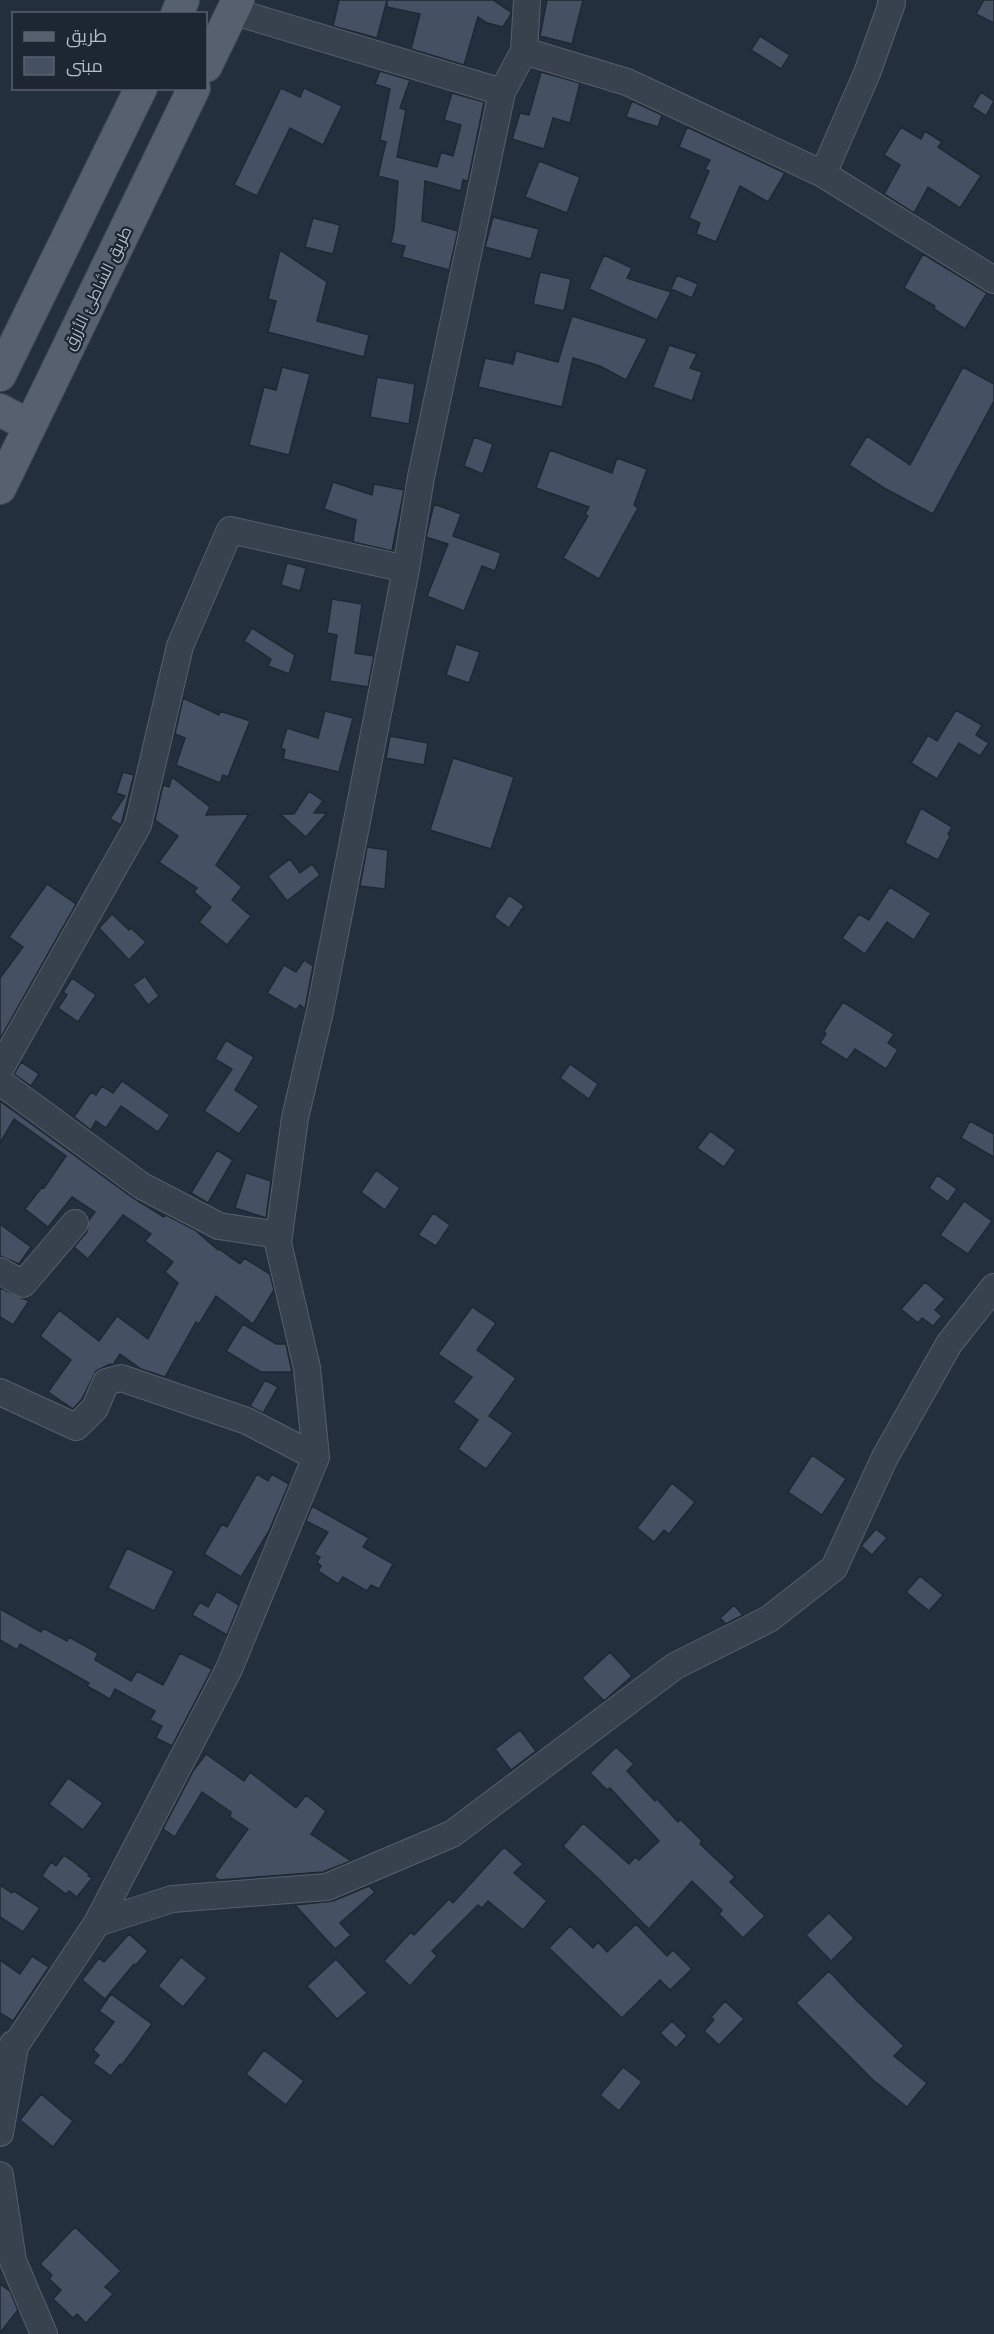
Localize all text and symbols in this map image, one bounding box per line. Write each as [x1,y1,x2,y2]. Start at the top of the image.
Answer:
legend [12,12,207,90]
text: طريق [66,25,107,48]
text: مبنى [66,55,103,77]
street label: طريق الشاطئ الأزرق [59,223,136,354]

